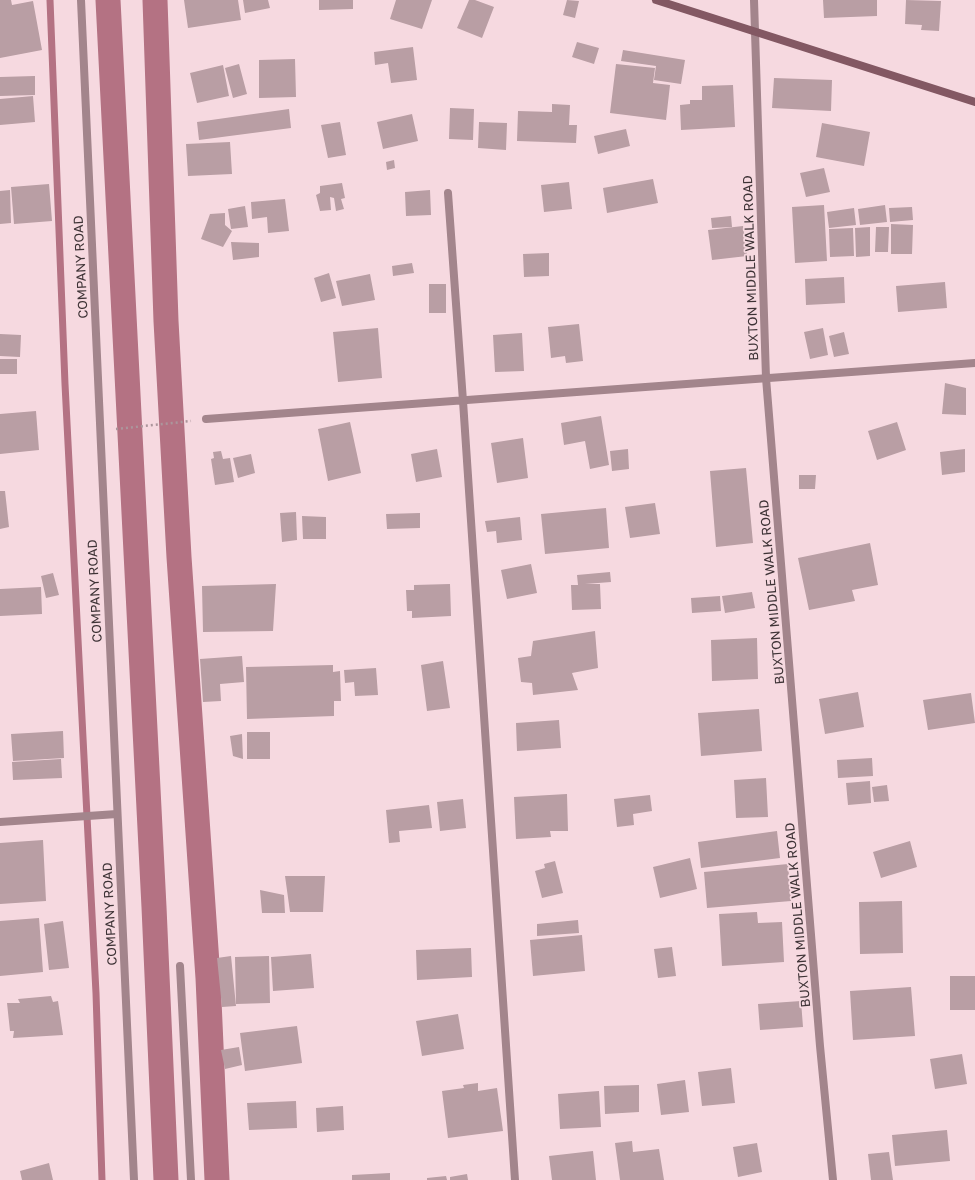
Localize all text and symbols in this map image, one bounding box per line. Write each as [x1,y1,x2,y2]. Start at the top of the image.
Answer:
street label: BUXTON MIDDLE WALK ROAD [740,175,762,361]
street label: COMPANY ROAD [71,215,91,319]
street label: BUXTON MIDDLE WALK ROAD [756,499,788,685]
street label: COMPANY ROAD [85,539,105,643]
street label: BUXTON MIDDLE WALK ROAD [782,822,814,1008]
street label: COMPANY ROAD [100,862,120,966]

